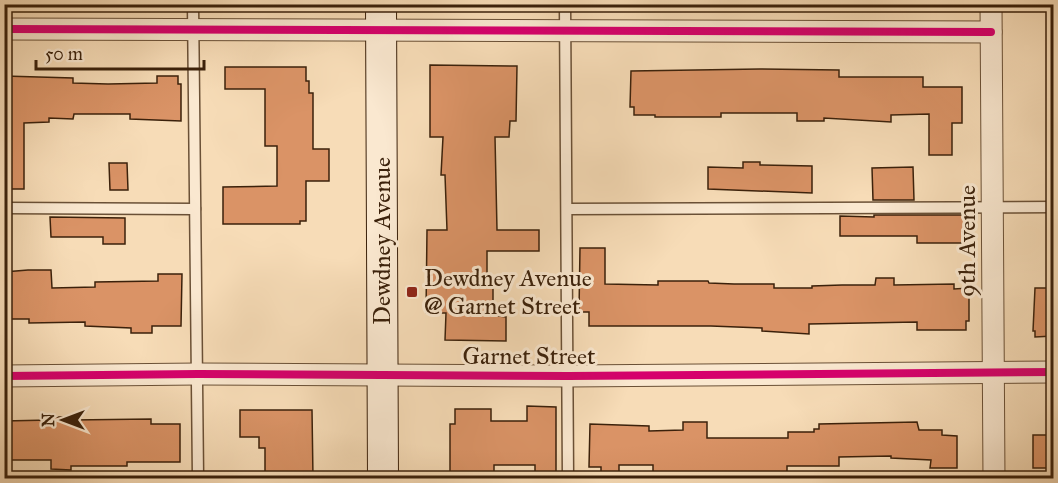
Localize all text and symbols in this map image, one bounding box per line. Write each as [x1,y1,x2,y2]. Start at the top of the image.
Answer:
scale bar [36,33,204,71]
text: 50 m [45,43,83,65]
street label: Dewdney Avenue [367,157,397,325]
street label: 9th Avenue [952,185,982,297]
place label: Dewdney Avenue @ Garnet Street [424,263,592,321]
marker: Dewdney Avenue @ Garnet Street [405,285,419,299]
street label: Garnet Street [463,341,596,371]
north arrow [33,390,93,450]
text: N [39,413,58,427]

